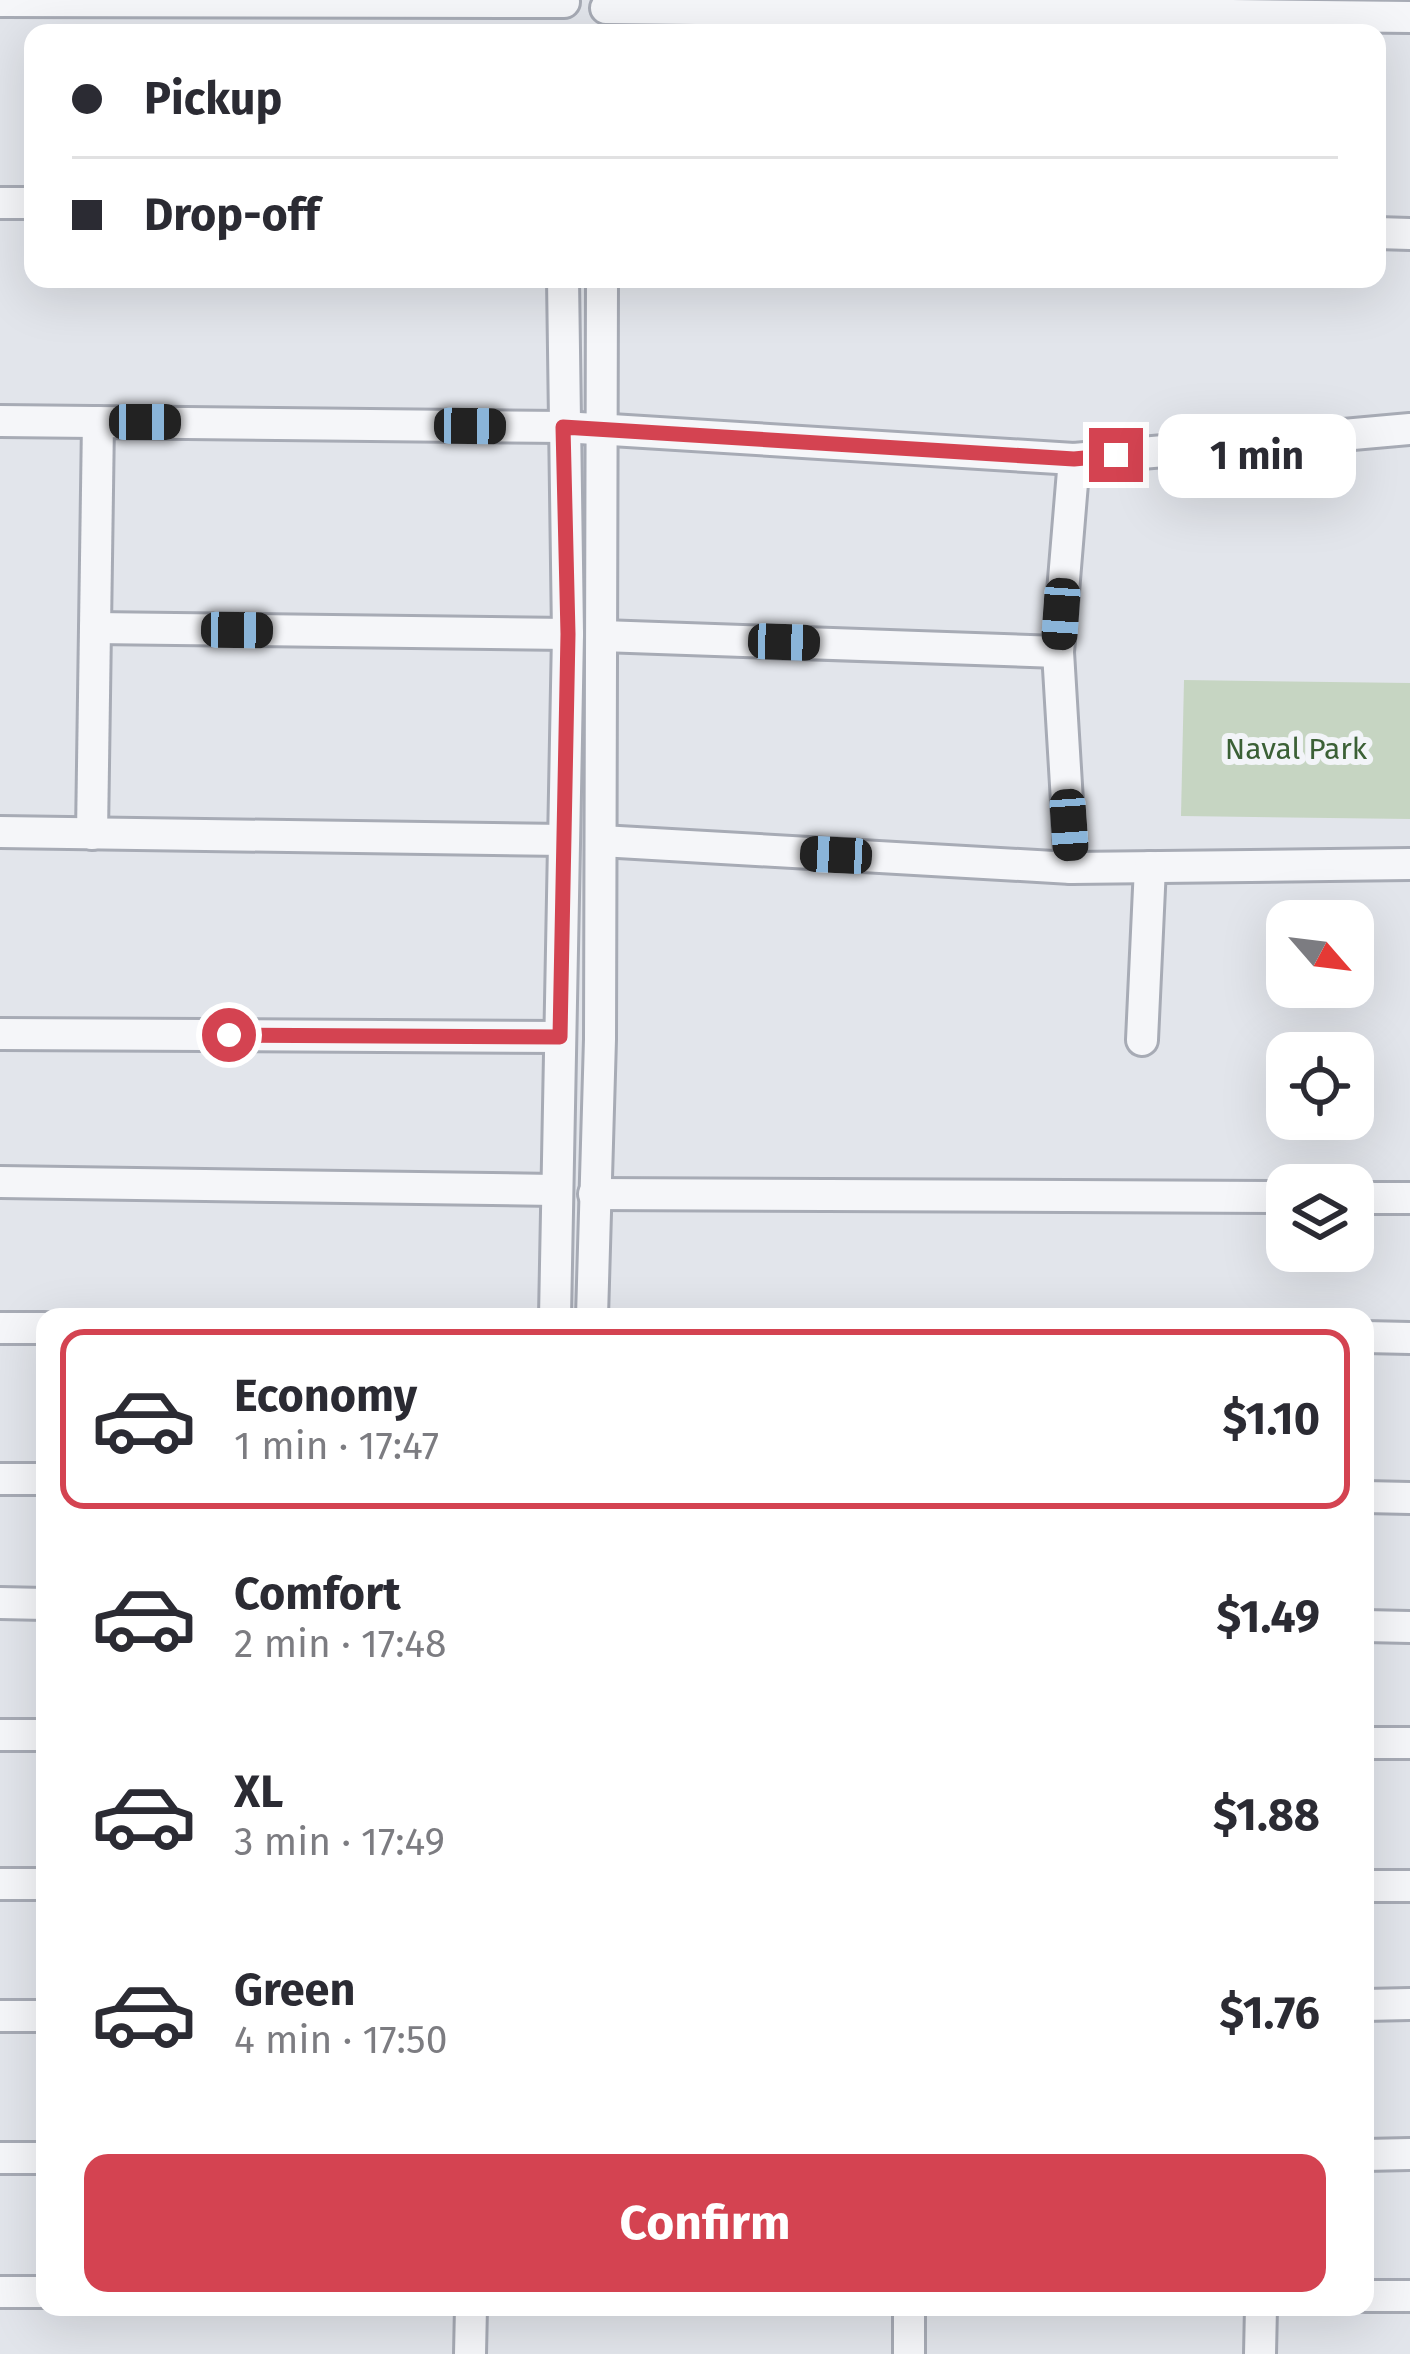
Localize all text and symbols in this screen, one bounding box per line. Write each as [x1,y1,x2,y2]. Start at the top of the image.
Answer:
text: Pickup [144,72,282,126]
text: Drop-off [144,188,320,242]
car [109,404,181,440]
car [434,407,506,445]
callout: 1 min [1158,413,1356,497]
route end [1089,428,1143,482]
text: 1 min [1210,433,1304,479]
car [1041,577,1081,651]
car [201,611,273,649]
car [747,623,821,661]
park label: Naval Park [1225,731,1368,767]
car [1049,788,1089,862]
car [799,835,873,875]
north arrow [1266,900,1374,1008]
map controls [1266,900,1374,1272]
route start [202,1008,256,1062]
button: locate [1266,1032,1374,1140]
button: layers [1266,1164,1374,1272]
icon: car [90,1365,198,1473]
text: Economy [234,1369,417,1423]
text: $1.10 [1223,1392,1320,1446]
text: 1 min · 17:47 [234,1423,439,1469]
icon: car [90,1563,198,1671]
text: Comfort [234,1567,401,1621]
text: $1.49 [1216,1590,1320,1644]
text: 2 min · 17:48 [234,1621,447,1667]
icon: car [90,1761,198,1869]
text: XL [234,1765,283,1819]
text: $1.88 [1213,1788,1320,1842]
text: 3 min · 17:49 [234,1819,445,1865]
icon: car [90,1959,198,2067]
text: Green [234,1963,355,2017]
text: $1.76 [1220,1986,1320,2040]
text: 4 min · 17:50 [234,2017,447,2063]
button: Confirm [84,2154,1326,2292]

